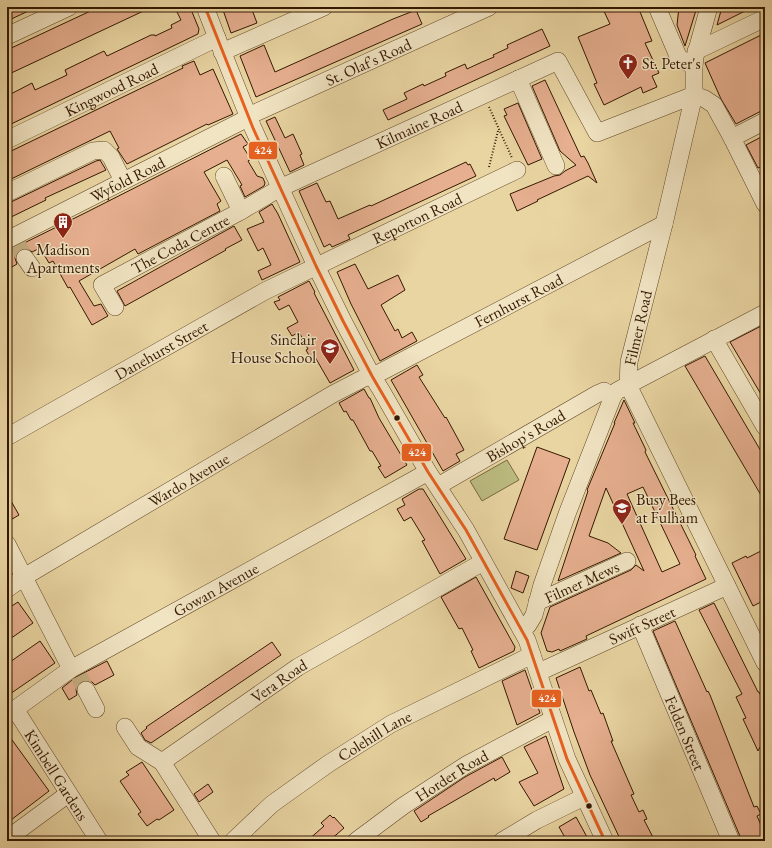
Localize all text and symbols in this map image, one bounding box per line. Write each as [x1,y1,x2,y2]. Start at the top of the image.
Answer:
street label: St. Olaf's Road [322,33,415,90]
church icon: St. Peter's [617,52,639,80]
place label: St. Peter's [642,53,701,74]
street label: Kingwood Road [61,57,162,121]
street label: Kilmaine Road [372,95,466,153]
line badge: 424 [248,141,278,160]
text: 424 [254,143,272,157]
street label: Wyfold Road [86,151,169,207]
street label: Reporton Road [368,187,466,249]
street label: The Coda Centre [127,209,233,278]
building icon: Madison Apartments [52,211,74,239]
place label: Madison Apartments [25,239,100,278]
street label: Fernhurst Road [471,268,567,332]
street label: Filmer Road [619,287,657,368]
street label: Danehurst Street [111,315,211,385]
place label: Sinclair House School [230,329,317,368]
school or university icon: Sinclair House School [319,337,341,365]
street label: Bishop's Road [482,404,570,467]
unlabelled marker [392,413,402,423]
line badge: 424 [401,443,432,462]
text: 424 [408,445,426,459]
street label: Wardo Avenue [144,448,233,512]
place label: Busy Bees at Fulham [636,489,699,528]
school or university icon: Busy Bees at Fulham [611,497,633,525]
street label: Filmer Mews [541,556,622,608]
street label: Gowan Avenue [169,557,262,621]
street label: Swift Street [605,601,678,649]
street label: Vera Road [247,653,311,707]
line badge: 424 [531,689,562,708]
text: 424 [538,691,556,705]
street label: Felden Street [660,692,710,773]
street label: Colehill Lane [333,705,415,766]
street label: Kimbell Gardens [20,725,94,824]
street label: Horder Road [411,744,493,806]
unlabelled marker [584,801,594,811]

